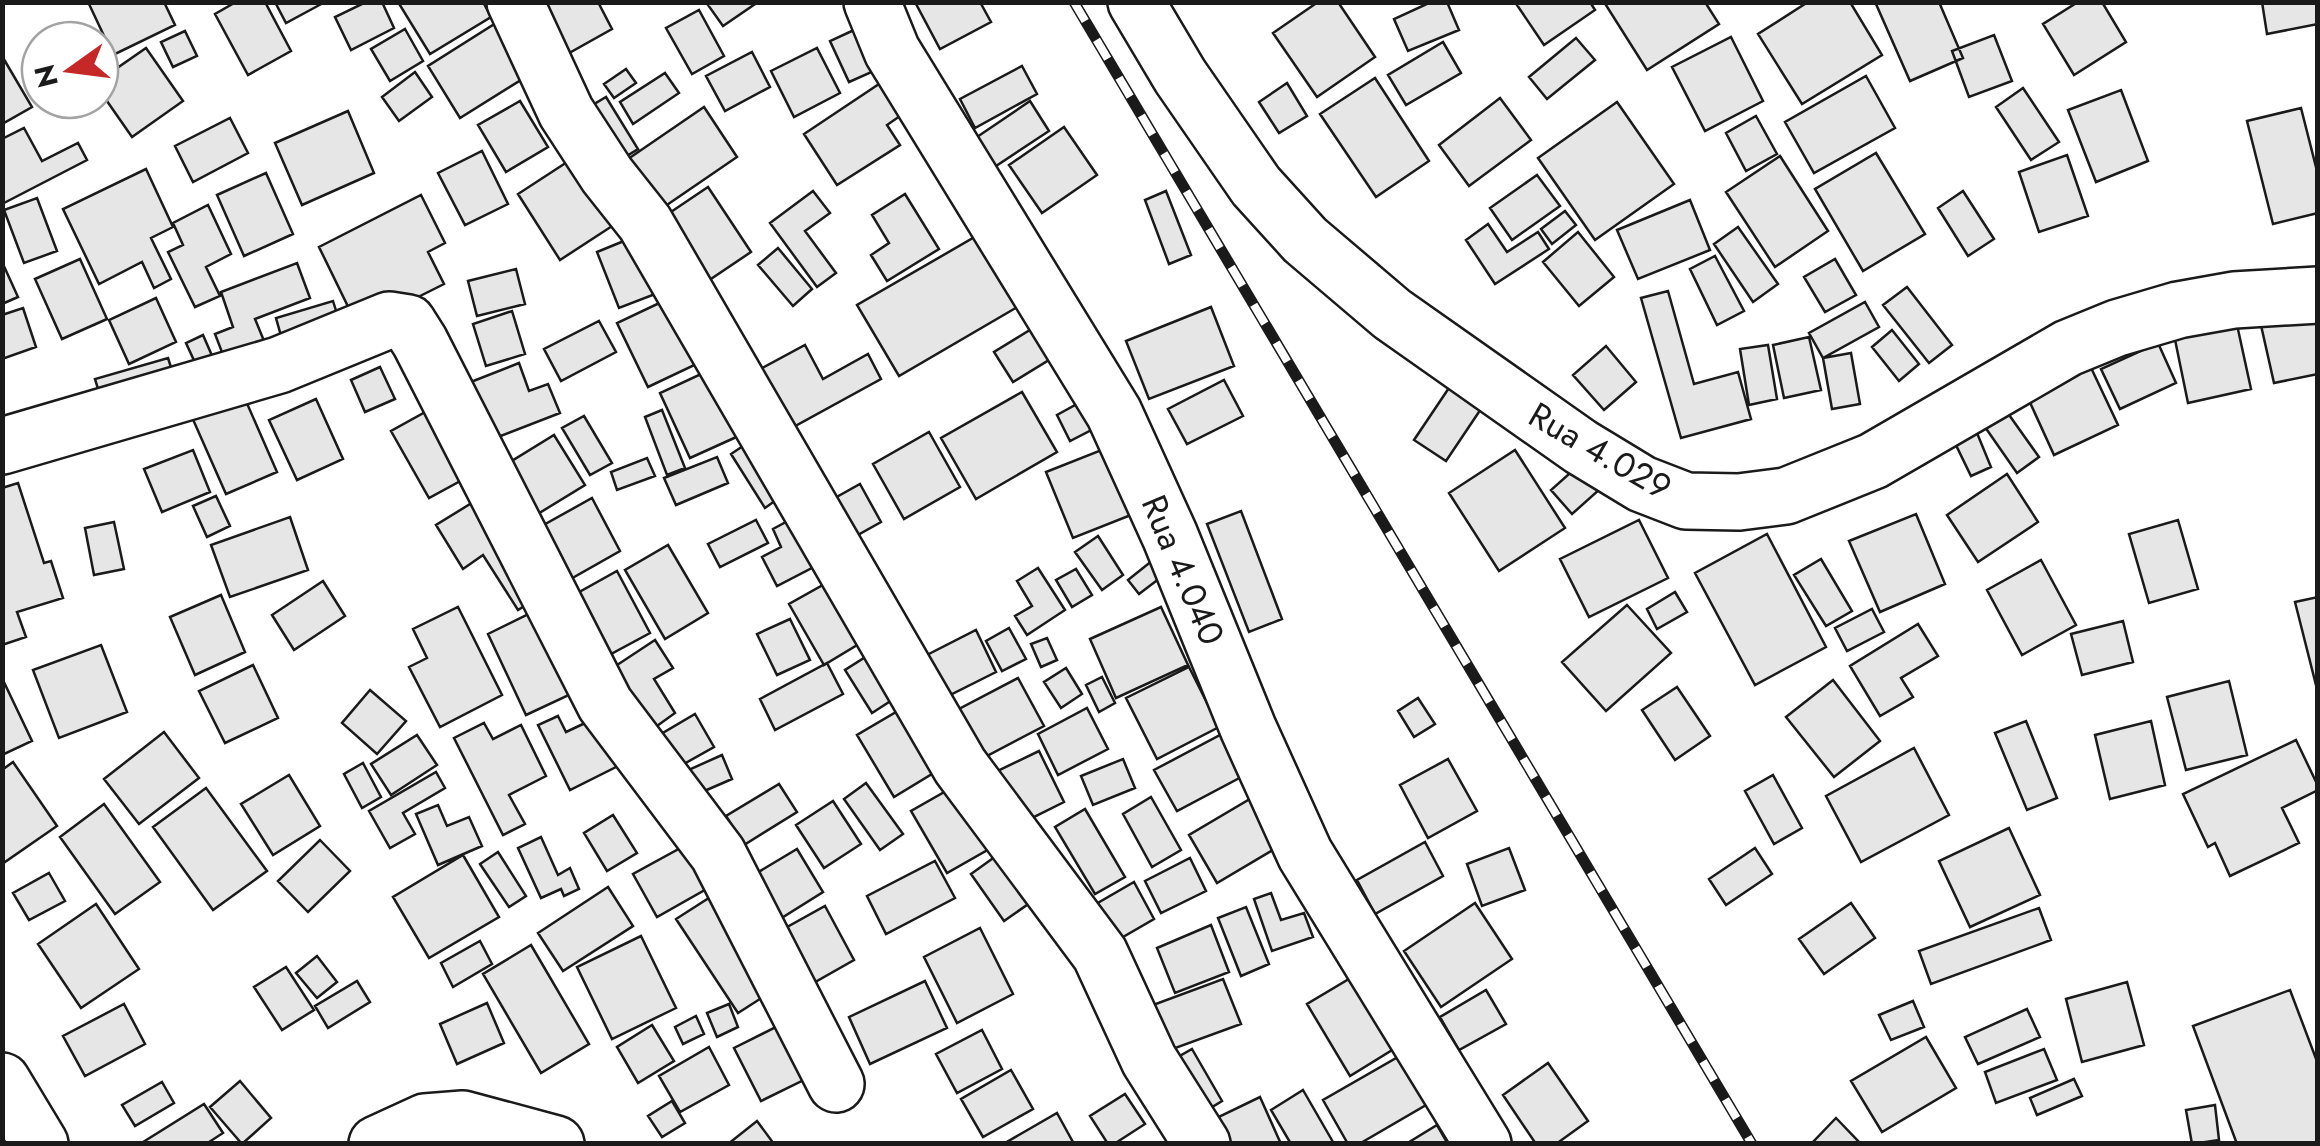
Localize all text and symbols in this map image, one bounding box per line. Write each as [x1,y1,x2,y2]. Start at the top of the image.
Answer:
north arrow [20,20,120,120]
text: N [24,60,69,92]
street label: Rua 4.029 [1519,390,1681,512]
street label: Rua 4.040 [1129,487,1237,653]

